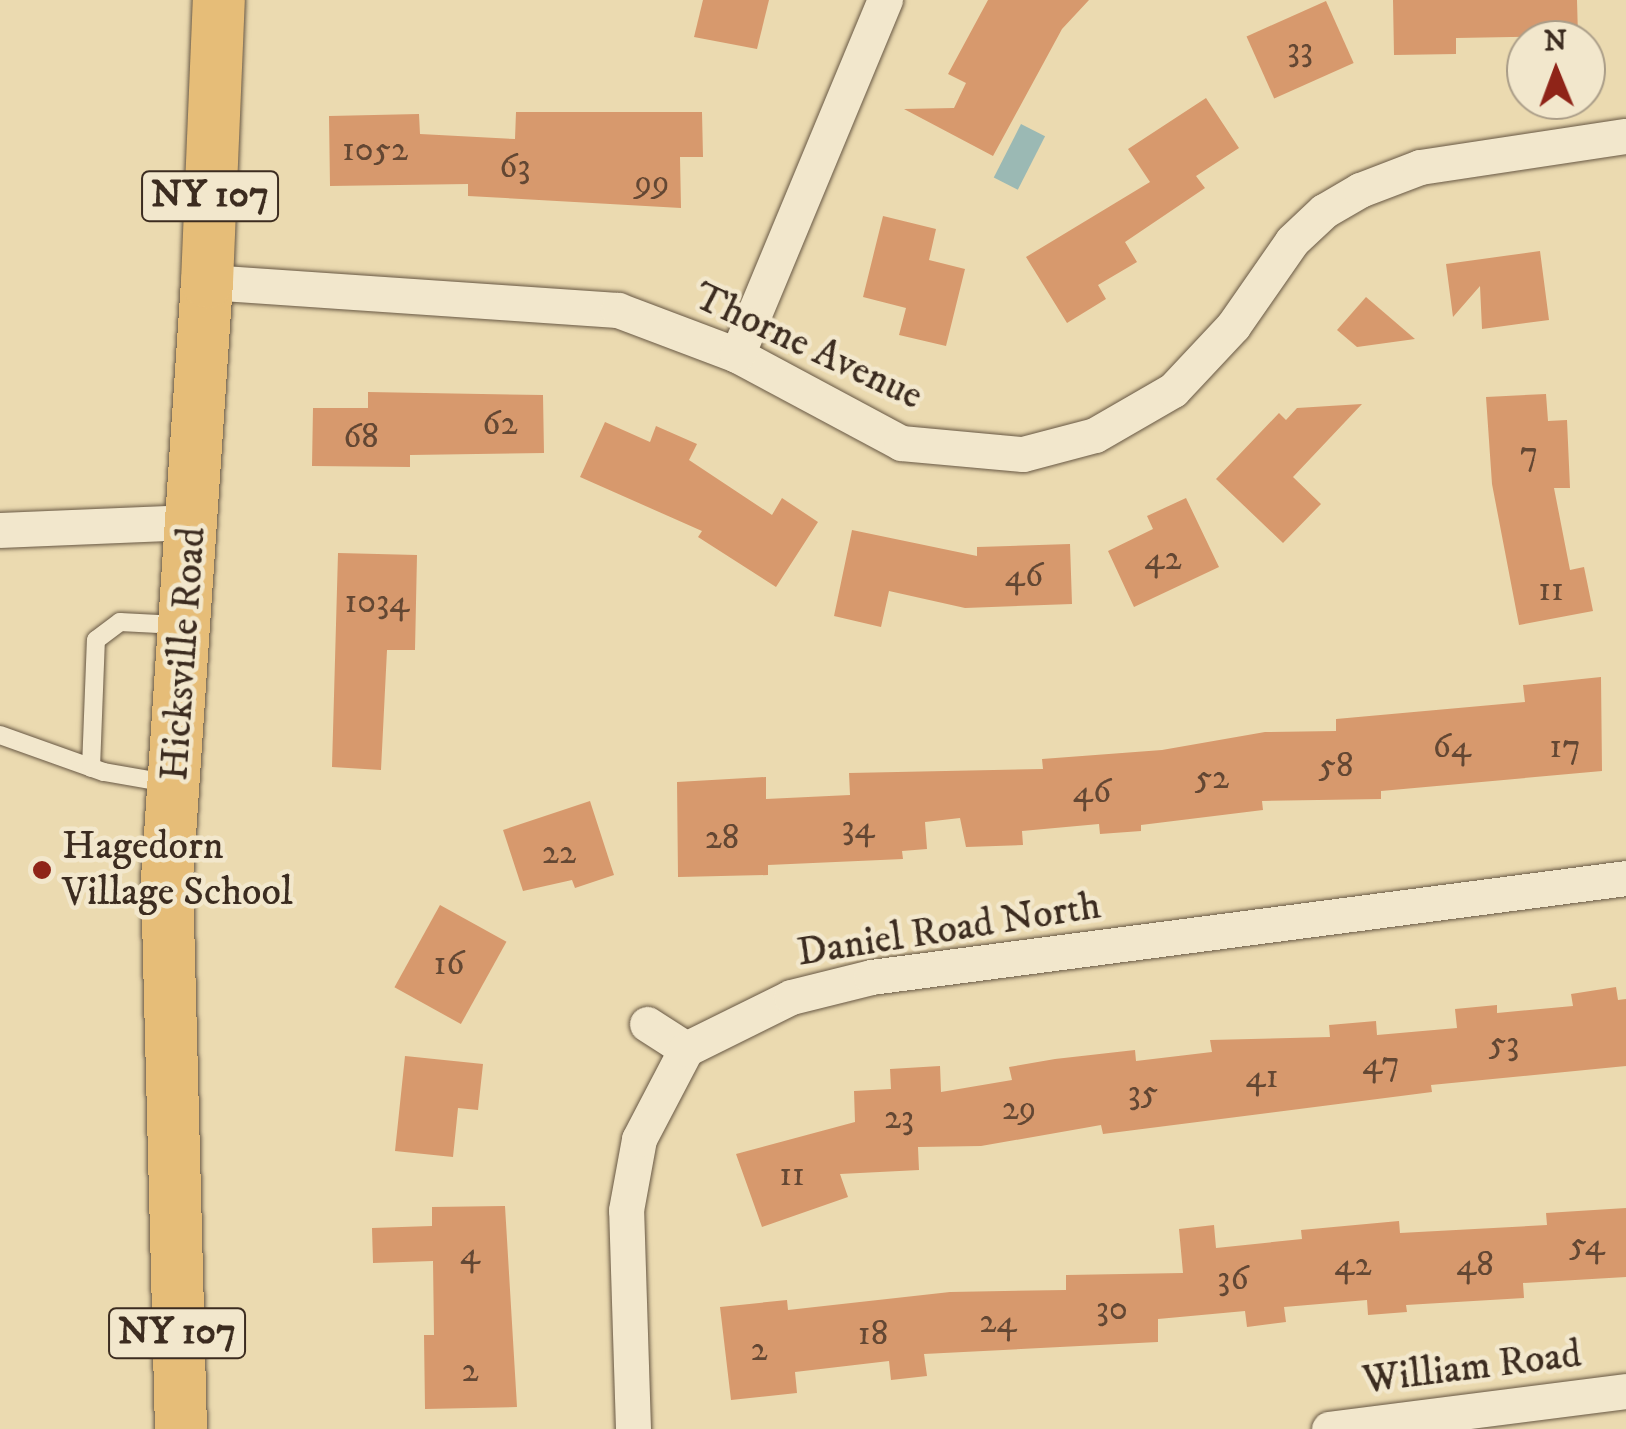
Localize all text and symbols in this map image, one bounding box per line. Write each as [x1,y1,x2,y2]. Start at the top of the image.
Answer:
north arrow [1506,20,1606,120]
text: N [1544,24,1567,59]
house number: 33 [1287,29,1313,71]
house number: 1052 [342,129,408,171]
house number: 63 [499,146,531,188]
house number: 99 [635,162,669,204]
road number: NY 107 [140,163,280,229]
street label: Thorne Avenue [686,273,930,421]
house number: 62 [482,403,518,445]
house number: 68 [343,416,379,458]
house number: 7 [1520,433,1538,475]
street label: Hicksville Road [151,526,217,782]
house number: 42 [1144,538,1182,580]
house number: 46 [1005,555,1043,597]
house number: 11 [1538,569,1564,611]
house number: 1034 [345,581,409,623]
house number: 64 [1433,726,1471,768]
house number: 17 [1549,726,1581,768]
house number: 58 [1319,745,1353,787]
house number: 52 [1195,757,1229,799]
house number: 46 [1073,771,1111,813]
house number: 34 [841,807,875,849]
house number: 28 [705,817,739,859]
place label: Hagedorn Village School [62,823,293,917]
house number: 22 [542,832,576,874]
marker: Hagedorn Village School [31,859,53,881]
street label: Daniel Road North [794,882,1104,978]
house number: 16 [434,943,464,985]
house number: 53 [1489,1023,1519,1065]
house number: 47 [1362,1043,1400,1085]
house number: 41 [1245,1056,1279,1098]
house number: 35 [1128,1072,1158,1114]
house number: 29 [1002,1088,1036,1130]
house number: 23 [884,1097,914,1139]
house number: 11 [779,1154,805,1196]
house number: 54 [1569,1224,1605,1266]
house number: 4 [460,1233,480,1275]
house number: 42 [1334,1244,1372,1286]
house number: 48 [1456,1244,1494,1286]
house number: 36 [1217,1258,1249,1300]
house number: 30 [1096,1288,1128,1330]
road number: NY 107 [107,1300,247,1366]
house number: 24 [979,1301,1017,1343]
house number: 18 [858,1313,888,1355]
house number: 2 [750,1329,768,1371]
street label: William Road [1360,1331,1584,1405]
house number: 2 [461,1350,479,1392]

